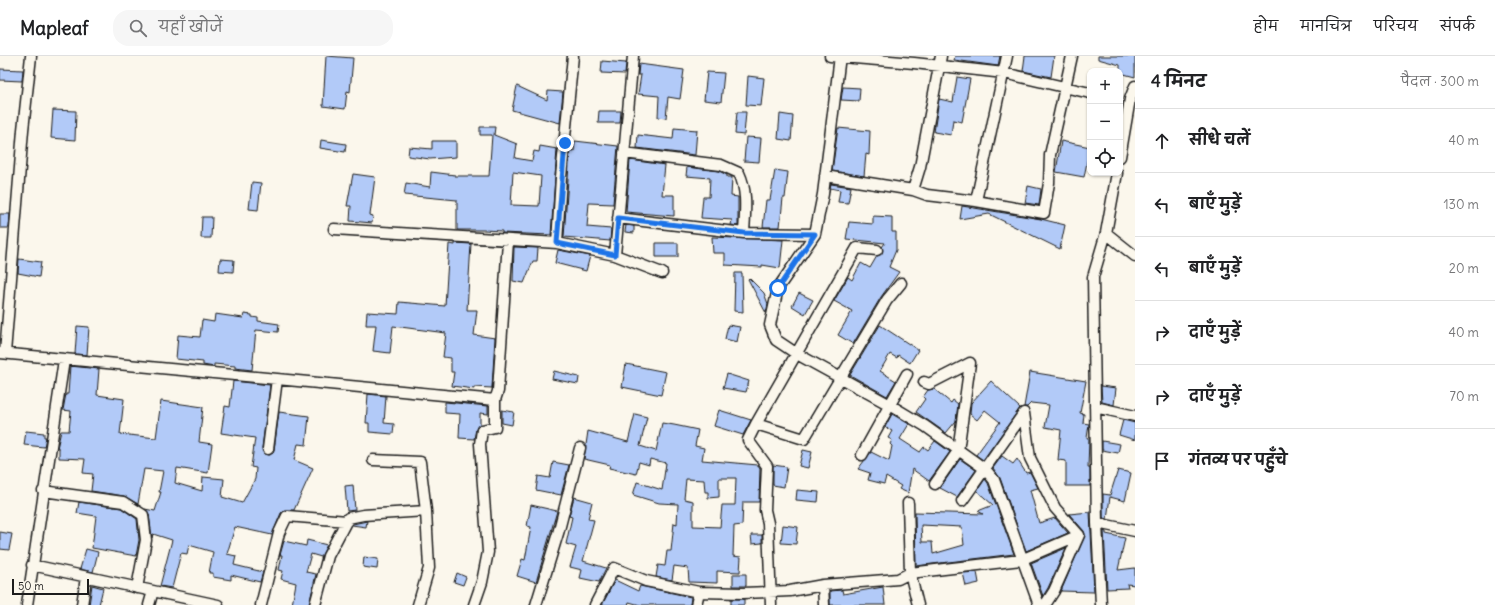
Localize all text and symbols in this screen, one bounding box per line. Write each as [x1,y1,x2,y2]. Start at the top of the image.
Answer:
search box [113,10,393,46]
text: Mapleaf [20,16,89,40]
icon: search [127,17,149,39]
text: यहाँ खोजें [159,17,223,36]
text: होम [1254,17,1278,35]
text: मानचित्र [1300,17,1352,35]
text: परिचय [1374,17,1418,35]
text: संपर्क [1440,17,1475,35]
map controls [1087,68,1123,176]
button: + [1087,68,1123,104]
text: 4 मिनट [1151,70,1206,92]
text: पैदल · 300 m [1401,73,1479,90]
button: − [1087,104,1123,140]
icon: ahead [1151,130,1173,152]
text: सीधे चलें [1189,130,1250,149]
text: 40 m [1448,132,1479,149]
route end [556,134,574,152]
button: locate [1087,140,1123,176]
icon: left [1151,194,1173,216]
text: बाएँ मुड़ें [1189,194,1241,213]
text: 130 m [1443,196,1479,213]
icon: left [1151,258,1173,280]
text: बाएँ मुड़ें [1189,258,1241,277]
text: 20 m [1449,260,1479,277]
route start [769,279,787,297]
icon: right [1151,322,1173,344]
text: दाएँ मुड़ें [1189,322,1241,341]
text: 40 m [1448,324,1479,341]
icon: right [1151,386,1173,408]
text: दाएँ मुड़ें [1189,386,1241,405]
text: 70 m [1450,388,1479,405]
icon: arrive [1151,450,1173,472]
text: गंतव्य पर पहुँचे [1189,450,1287,469]
scale bar [12,577,89,596]
text: 50 m [18,579,44,593]

